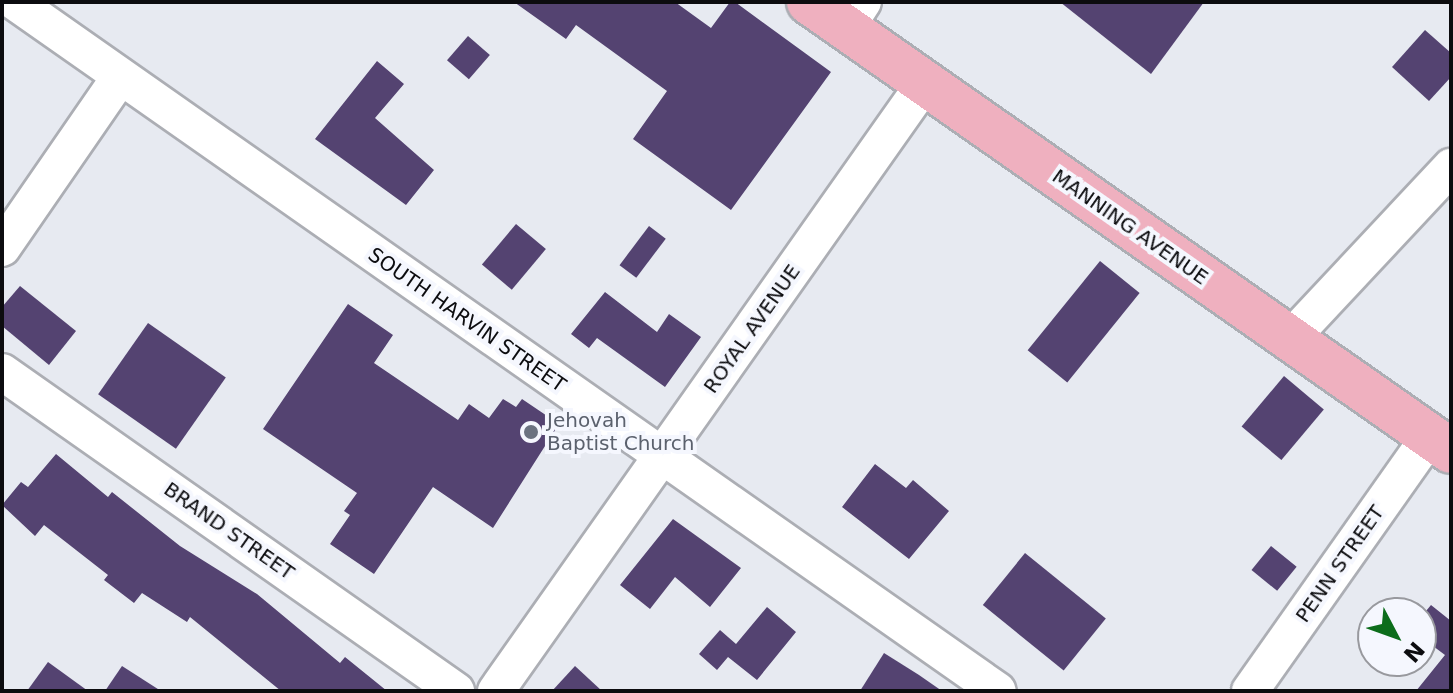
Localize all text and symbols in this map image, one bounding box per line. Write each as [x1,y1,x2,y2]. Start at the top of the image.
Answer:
street label: MANNING AVENUE [1048,164,1212,290]
street label: SOUTH HARVIN STREET [364,243,570,397]
street label: ROYAL AVENUE [699,260,805,398]
place label: Jehovah Baptist Church [547,408,694,455]
marker: Jehovah Baptist Church [522,423,540,441]
street label: BRAND STREET [159,477,299,585]
street label: PENN STREET [1291,501,1389,627]
north arrow [1357,597,1437,677]
text: N [1399,637,1429,667]

